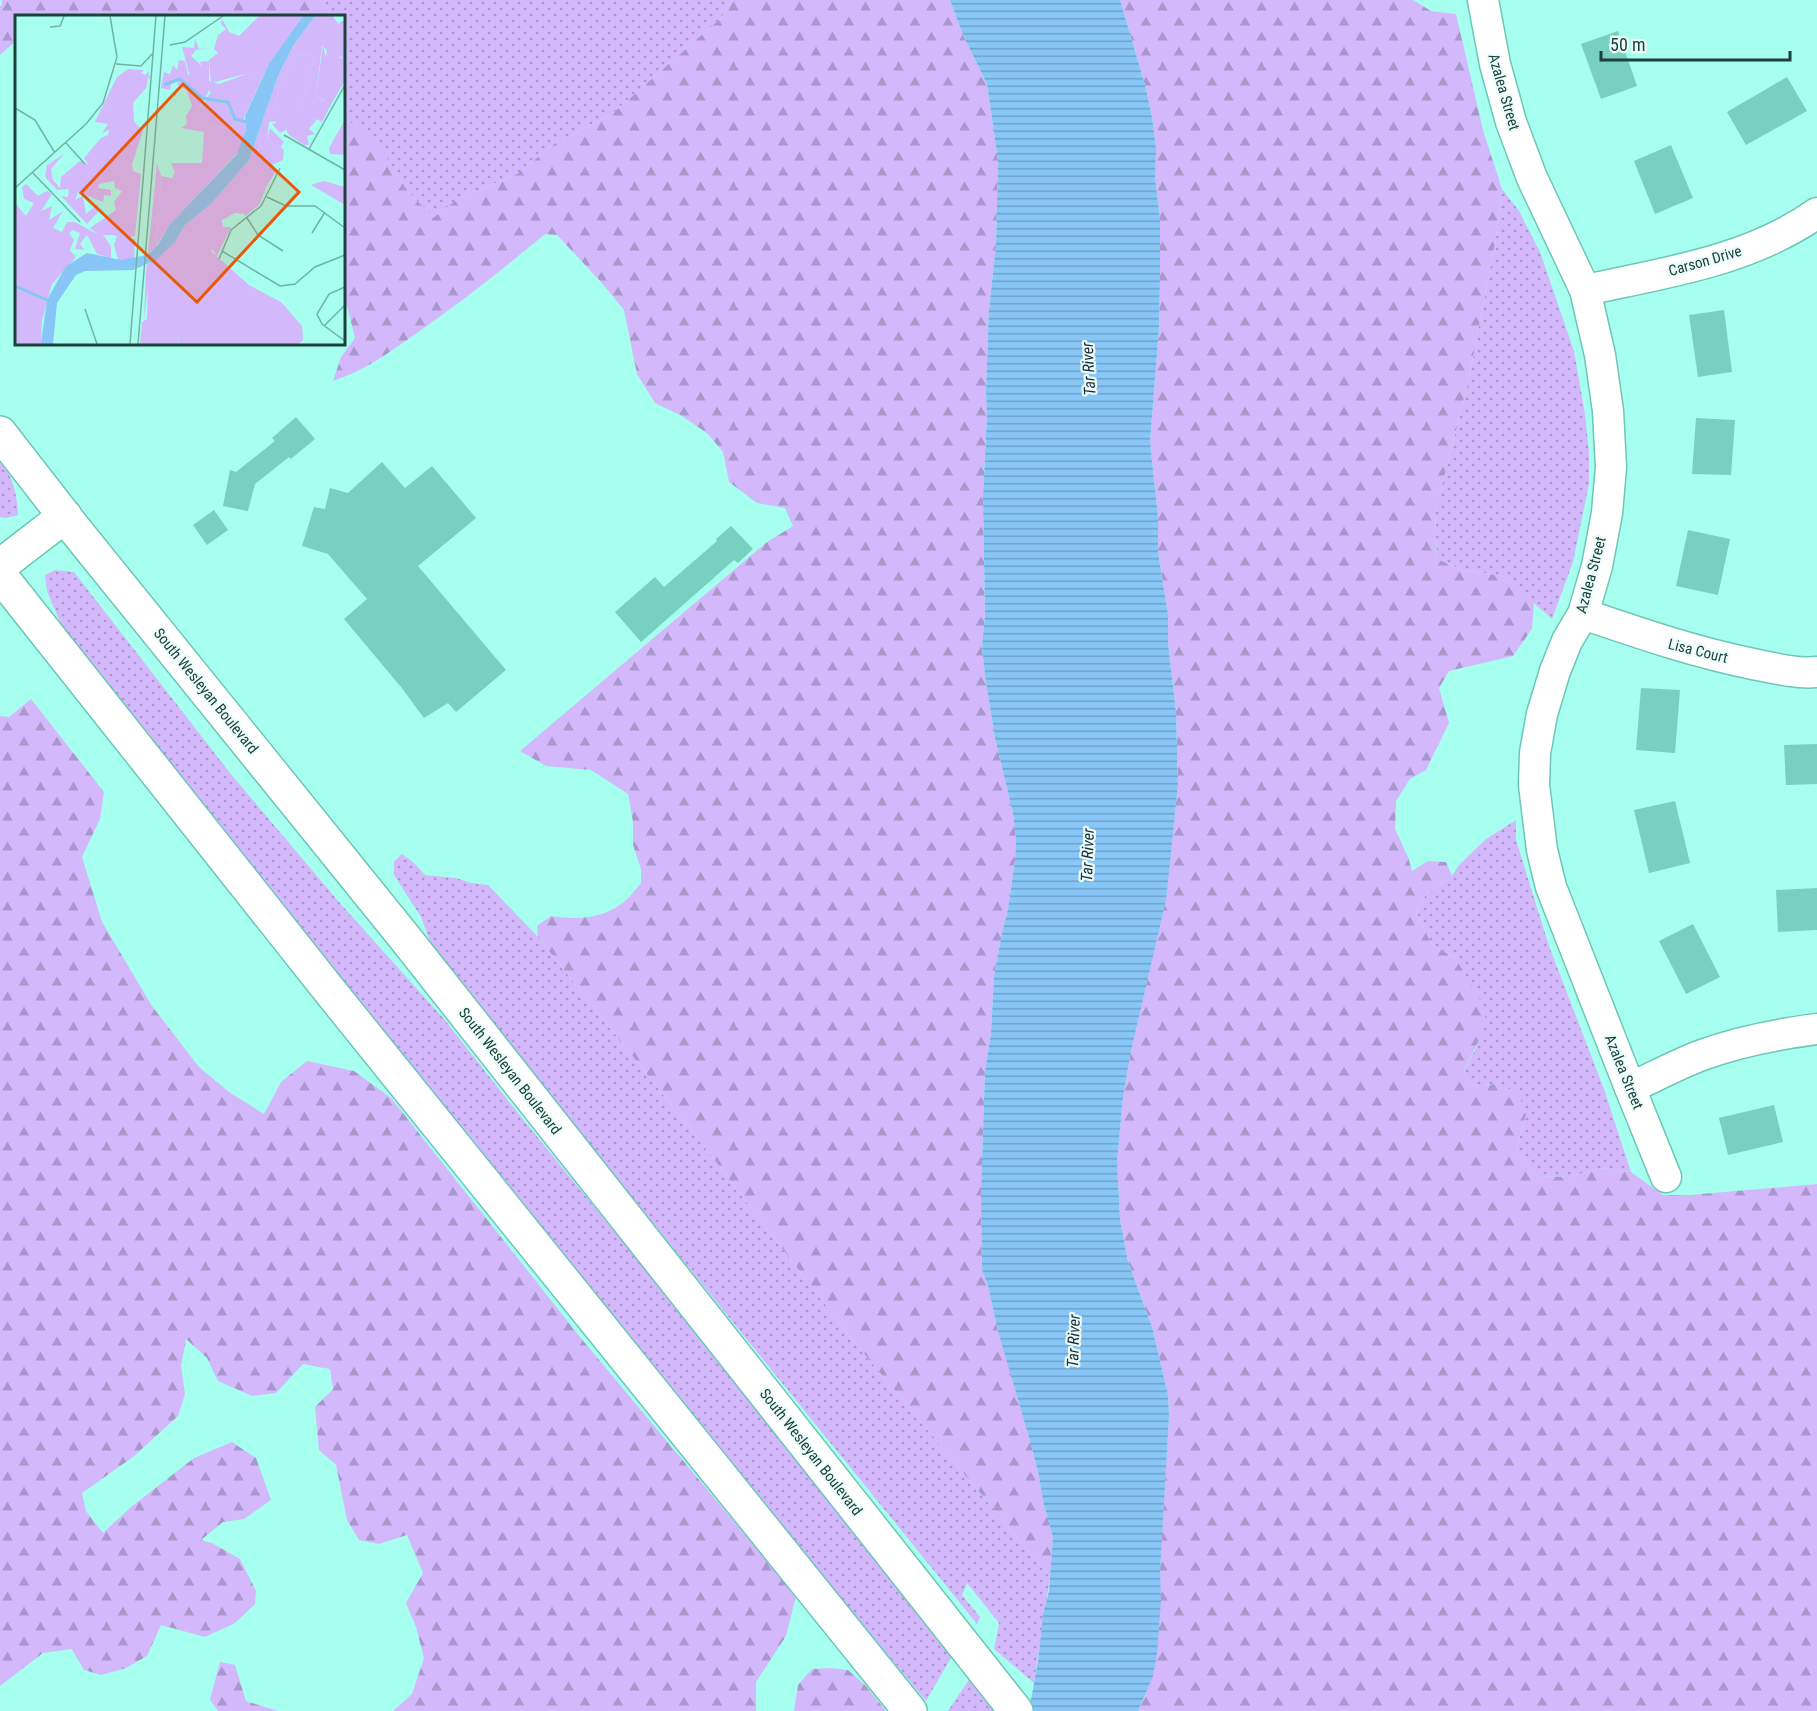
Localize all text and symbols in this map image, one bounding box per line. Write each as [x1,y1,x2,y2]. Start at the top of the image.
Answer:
inset map [15,15,345,345]
scale bar [1601,24,1790,62]
text: 50 m [1610,34,1645,55]
street label: Azalea Street [1484,52,1524,132]
street label: Carson Drive [1666,242,1744,280]
water label: Tar River [1078,341,1099,396]
street label: Azalea Street [1572,535,1610,615]
street label: South Wesleyan Boulevard [150,625,262,757]
street label: Lisa Court [1666,635,1730,667]
water label: Tar River [1077,827,1098,882]
street label: South Wesleyan Boulevard [455,1004,565,1138]
street label: Azalea Street [1601,1032,1647,1112]
water label: Tar River [1063,1313,1084,1368]
street label: South Wesleyan Boulevard [756,1385,866,1519]

